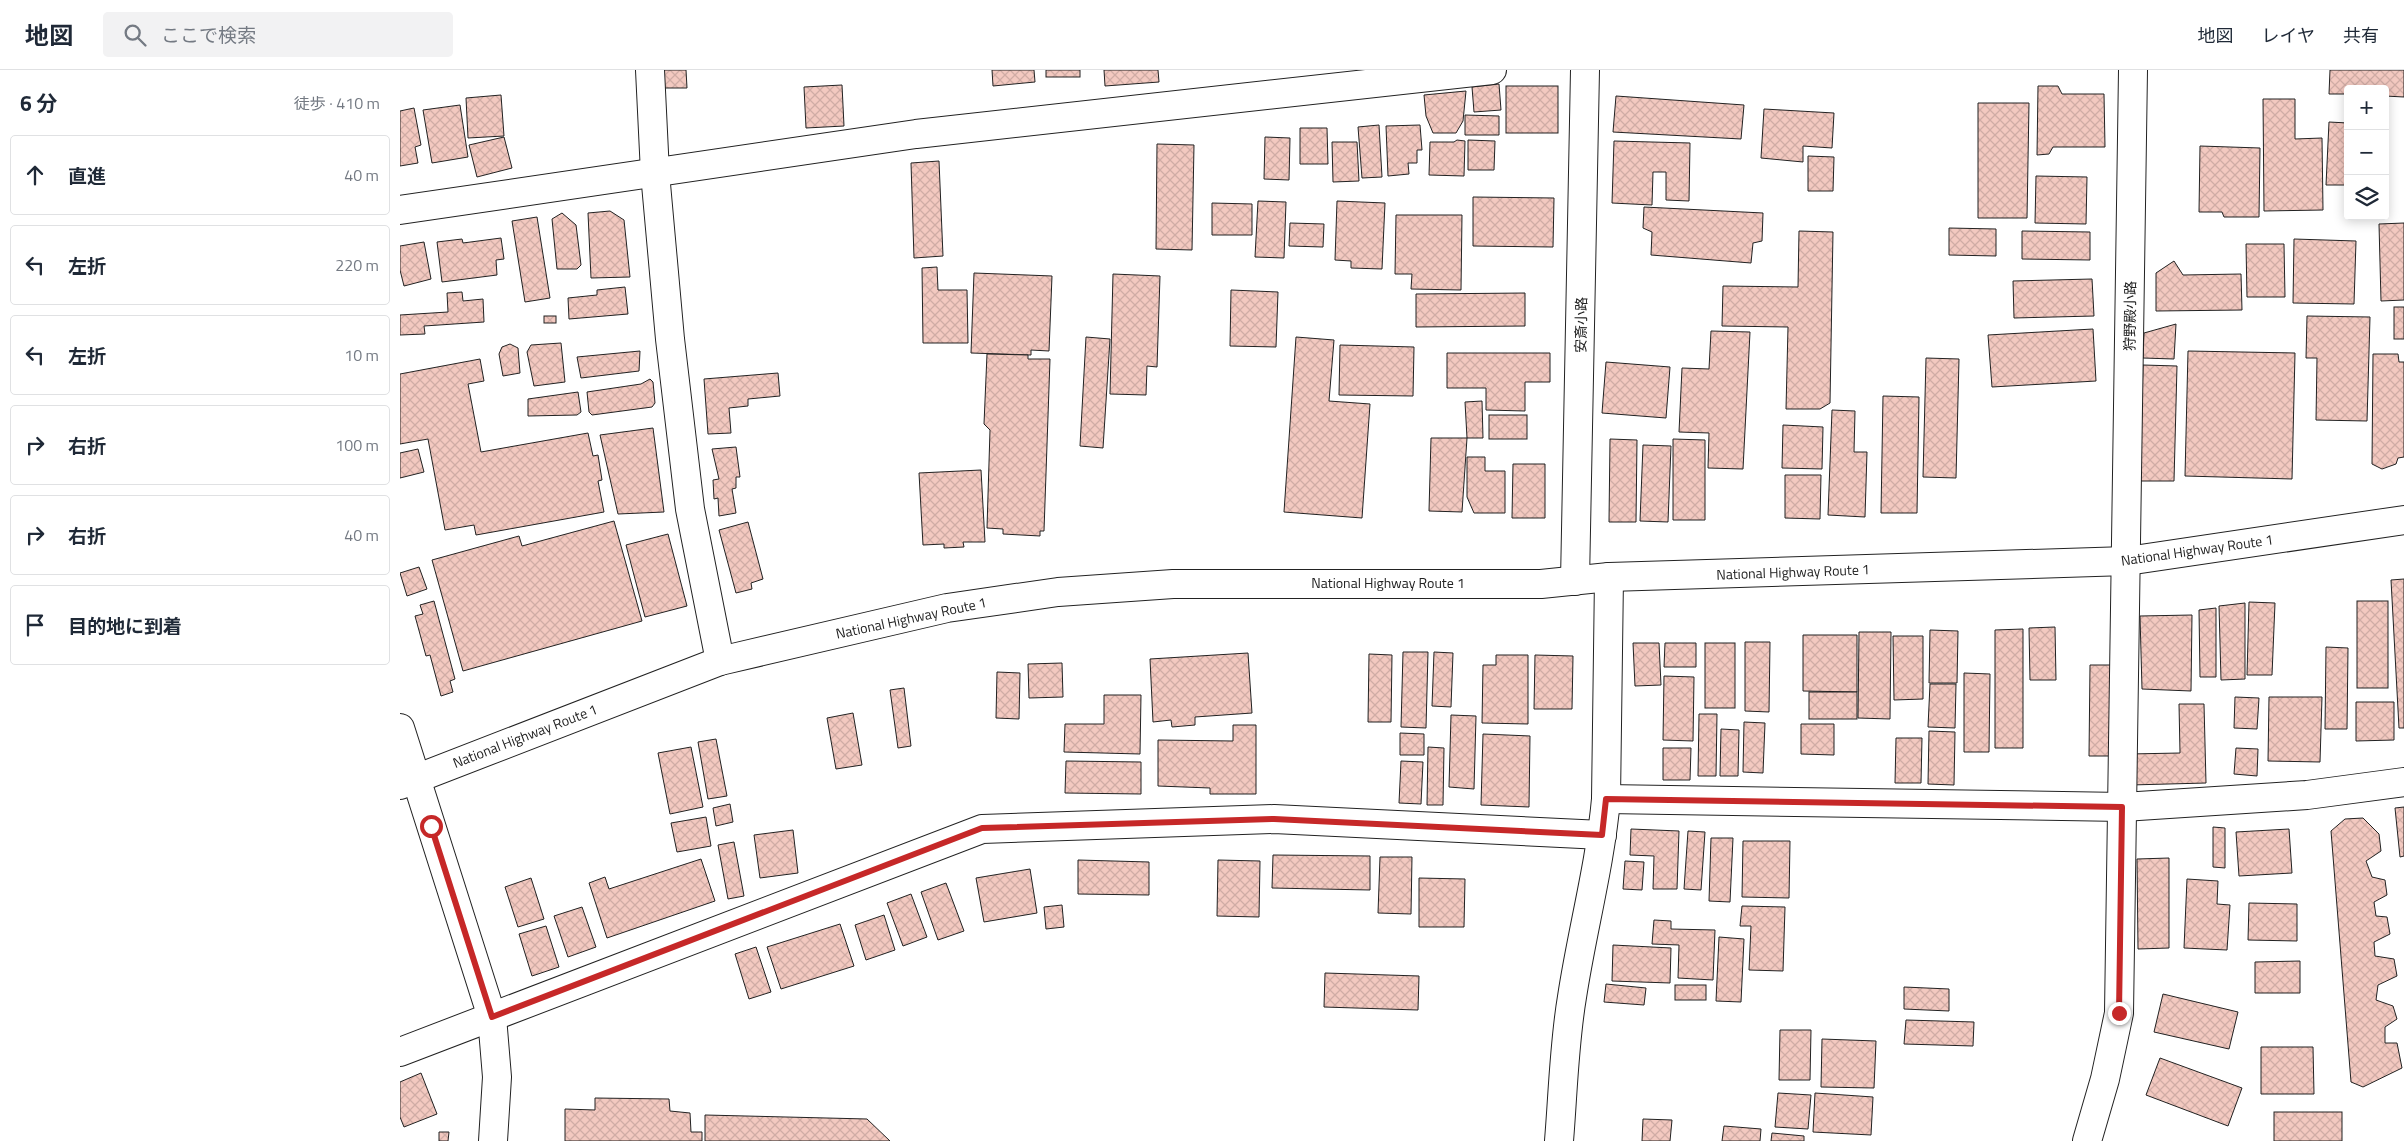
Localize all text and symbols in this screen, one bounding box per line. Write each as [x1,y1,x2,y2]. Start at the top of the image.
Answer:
search box [103,12,453,57]
text: 地図 [25,17,73,53]
text: ここで検索 [161,20,256,49]
icon: search [121,21,149,49]
text: 地図 [2198,22,2234,49]
text: レイヤ [2262,22,2315,49]
text: 共有 [2343,22,2379,49]
map controls [2344,85,2389,220]
button: + [2344,85,2389,130]
text: 6 分 [20,87,57,119]
text: 徒歩 · 410 m [294,91,380,115]
button: − [2344,130,2389,175]
icon: ahead [21,161,49,189]
text: 直進 [68,161,106,190]
text: 40 m [344,163,379,187]
button: layers [2344,175,2389,220]
icon: left [21,251,49,279]
text: 左折 [68,251,106,280]
text: 220 m [335,253,379,277]
street label: 狩野殿小路 [2118,281,2141,351]
street label: 安斎小路 [1570,297,1591,353]
icon: left [21,341,49,369]
text: 左折 [68,341,106,370]
text: 10 m [344,343,379,367]
icon: right [21,431,49,459]
text: 右折 [68,431,106,460]
text: 100 m [335,433,379,457]
icon: right [21,521,49,549]
text: 右折 [68,521,106,550]
text: 40 m [344,523,379,547]
street label: National Highway Route 1 [2119,528,2274,571]
street label: National Highway Route 1 [1716,558,1870,585]
street label: National Highway Route 1 [1311,572,1465,593]
street label: National Highway Route 1 [834,591,988,644]
icon: arrive [21,611,49,639]
text: 目的地に到着 [68,611,182,640]
street label: National Highway Route 1 [449,698,600,773]
route start [420,815,443,838]
route end [2108,1002,2131,1025]

